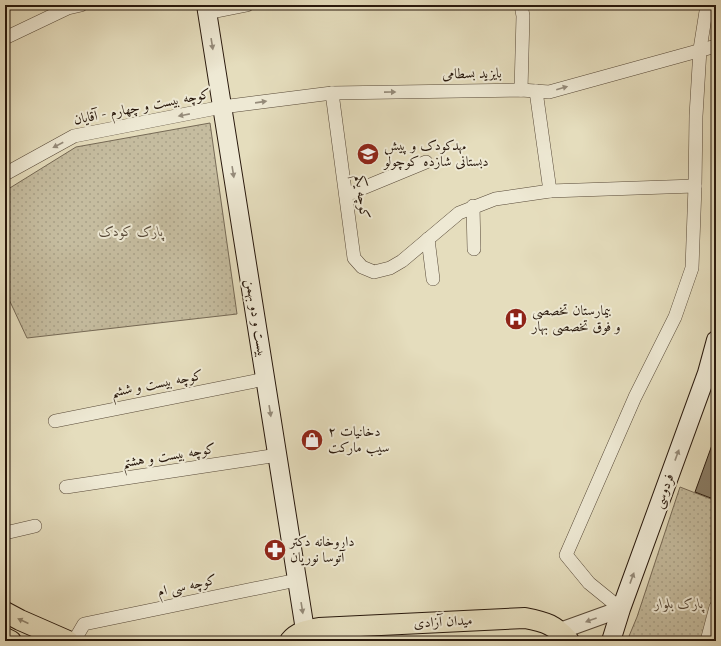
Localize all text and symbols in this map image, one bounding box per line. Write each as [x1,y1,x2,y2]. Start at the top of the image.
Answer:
one-way arrow [209,37,215,50]
street label: بایزید بسطامی [442,66,502,83]
street label: کوچه بیست و چهارم - آقایان [72,85,213,132]
one-way arrow [556,85,568,91]
one-way arrow [384,89,397,95]
one-way arrow [255,99,267,105]
one-way arrow [178,112,190,118]
place label: مهدکودک و پیش دبستانی شازده کوچولو [382,139,489,171]
one-way arrow [52,141,64,148]
school or university icon: مهدکودک و پیش دبستانی شازده کوچولو [355,141,381,167]
one-way arrow [230,166,236,178]
street label: کوچه یکم [346,174,373,220]
park label: پارک کودک [99,225,165,242]
street label: بیست و دو بهمن [241,278,269,358]
place label: بیمارستان تخصصی و فوق تخصصی بهار [530,304,621,336]
hospital icon: بیمارستان تخصصی و فوق تخصصی بهار [503,306,529,332]
street label: کوچه بیست و ششم [110,368,205,406]
one-way arrow [268,405,274,417]
place label: دخانیات ۲ سیب مارکت [328,425,389,457]
shop icon: دخانیات ۲ سیب مارکت [299,427,325,453]
street label: کوچه بیست و هشتم [121,442,218,476]
one-way arrow [674,449,680,461]
street label: فردوسی [651,472,679,511]
place label: داروخانه دکتر آتوسا نوریان [288,535,355,566]
pharmacy icon: داروخانه دکتر آتوسا نوریان [262,537,288,563]
one-way arrow [630,571,636,583]
street label: کوچه سی ام [156,573,219,604]
park label: پارک بلوار [653,597,705,614]
one-way arrow [299,602,305,615]
street label: میدان آزادی [413,611,473,632]
one-way arrow [584,617,596,623]
one-way arrow [17,618,29,624]

